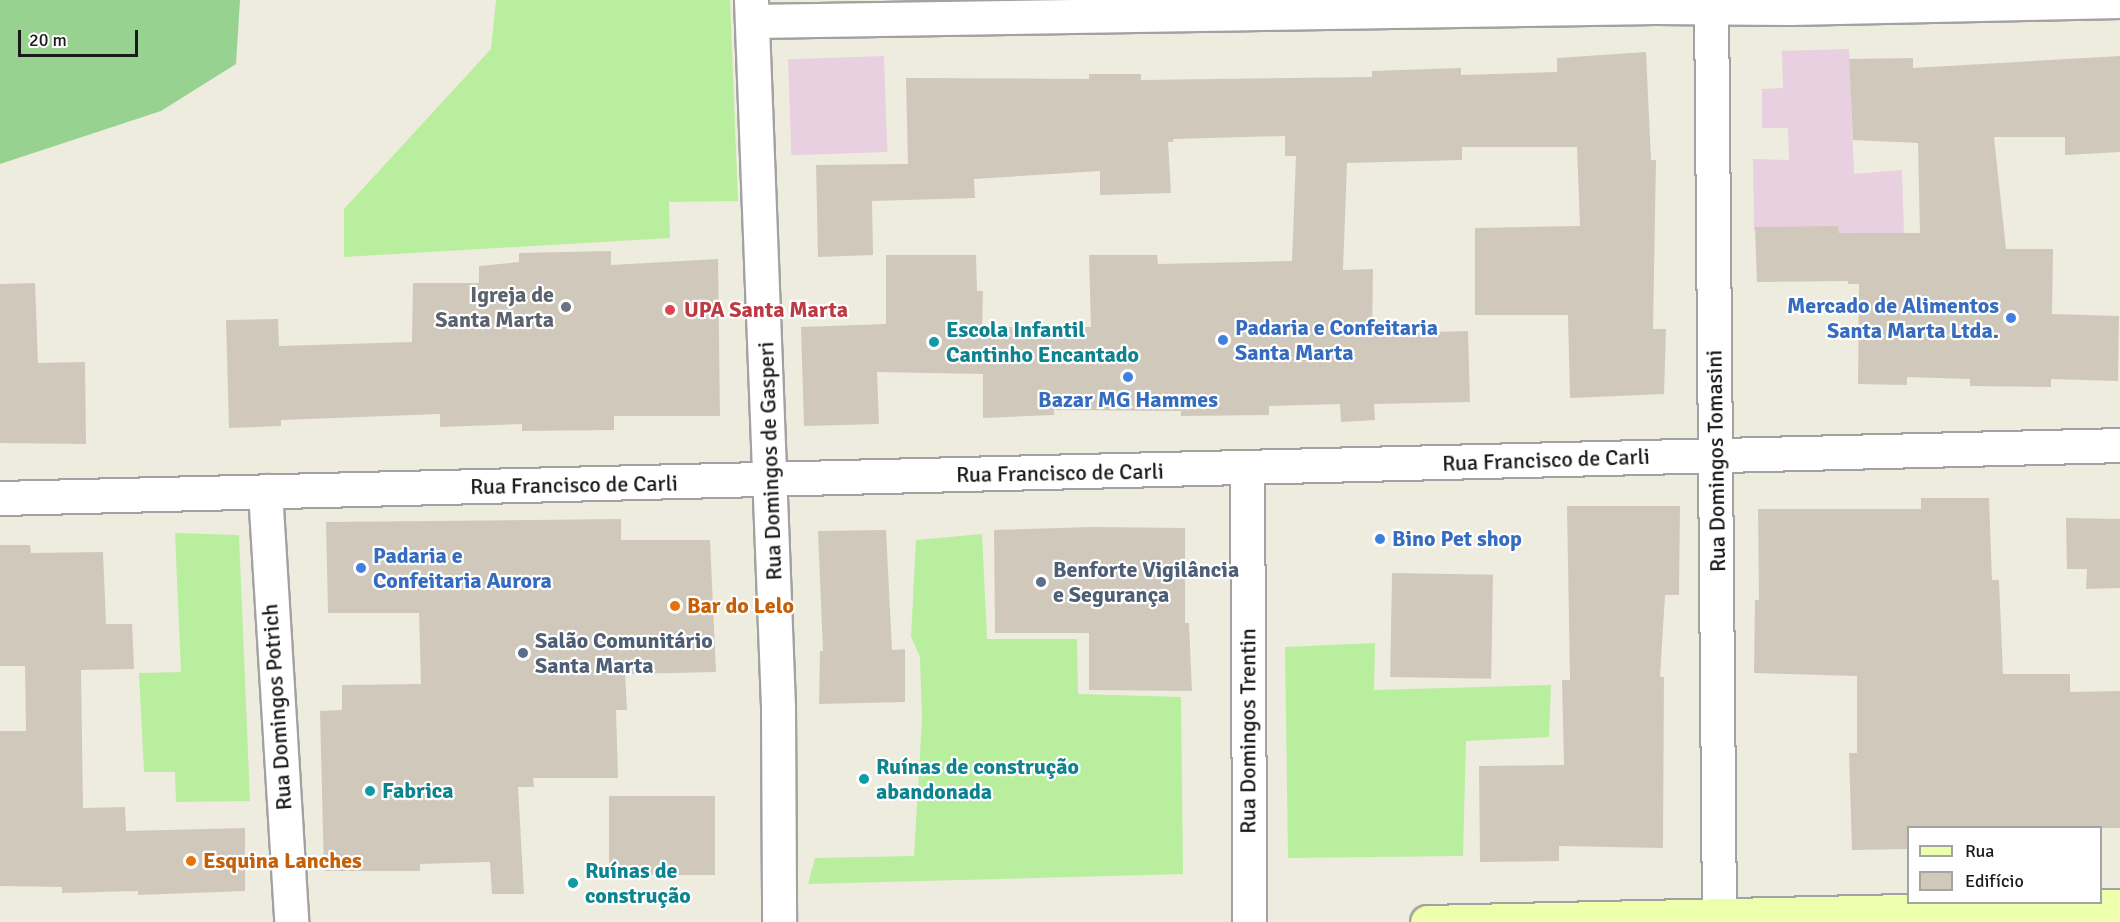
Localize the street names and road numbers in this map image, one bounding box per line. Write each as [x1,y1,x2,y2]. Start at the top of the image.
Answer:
street label: Rua Domingos de Gasperi [753,341,787,581]
street label: Rua Domingos Tomasini [1701,350,1731,572]
street label: Rua Francisco de Carli [1442,443,1650,477]
street label: Rua Francisco de Carli [956,458,1164,488]
street label: Rua Francisco de Carli [470,470,678,500]
street label: Rua Domingos Potrich [257,603,297,811]
street label: Rua Domingos Trentin [1235,628,1261,834]

